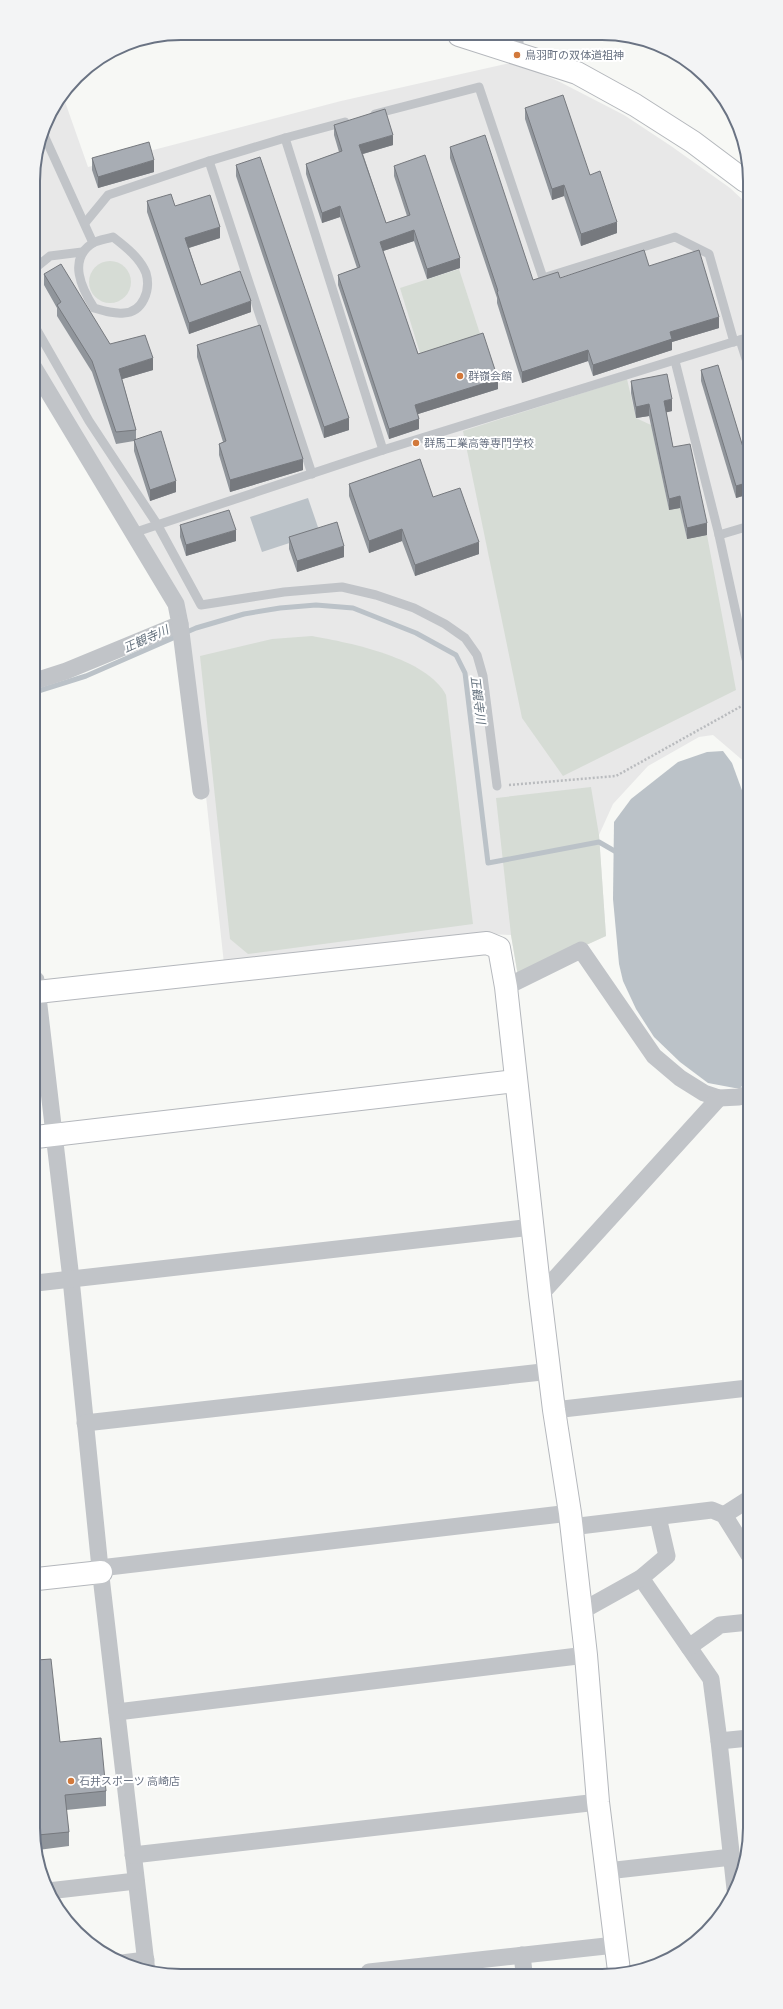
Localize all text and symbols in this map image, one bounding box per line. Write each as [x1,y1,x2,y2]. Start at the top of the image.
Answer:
place label: 鳥羽町の双体道祖神 [525,48,624,63]
marker: 鳥羽町の双体道祖神 [512,50,522,60]
place label: 群嶺会館 [468,369,512,384]
marker: 群嶺会館 [455,371,465,381]
place label: 群馬工業高等専門学校 [424,436,534,451]
marker: 群馬工業高等専門学校 [411,438,421,448]
water label: 正観寺川 [121,621,173,657]
water label: 正観寺川 [466,675,489,727]
place label: 石井スポーツ 高崎店 [79,1774,180,1789]
marker: 石井スポーツ 高崎店 [66,1776,76,1786]

